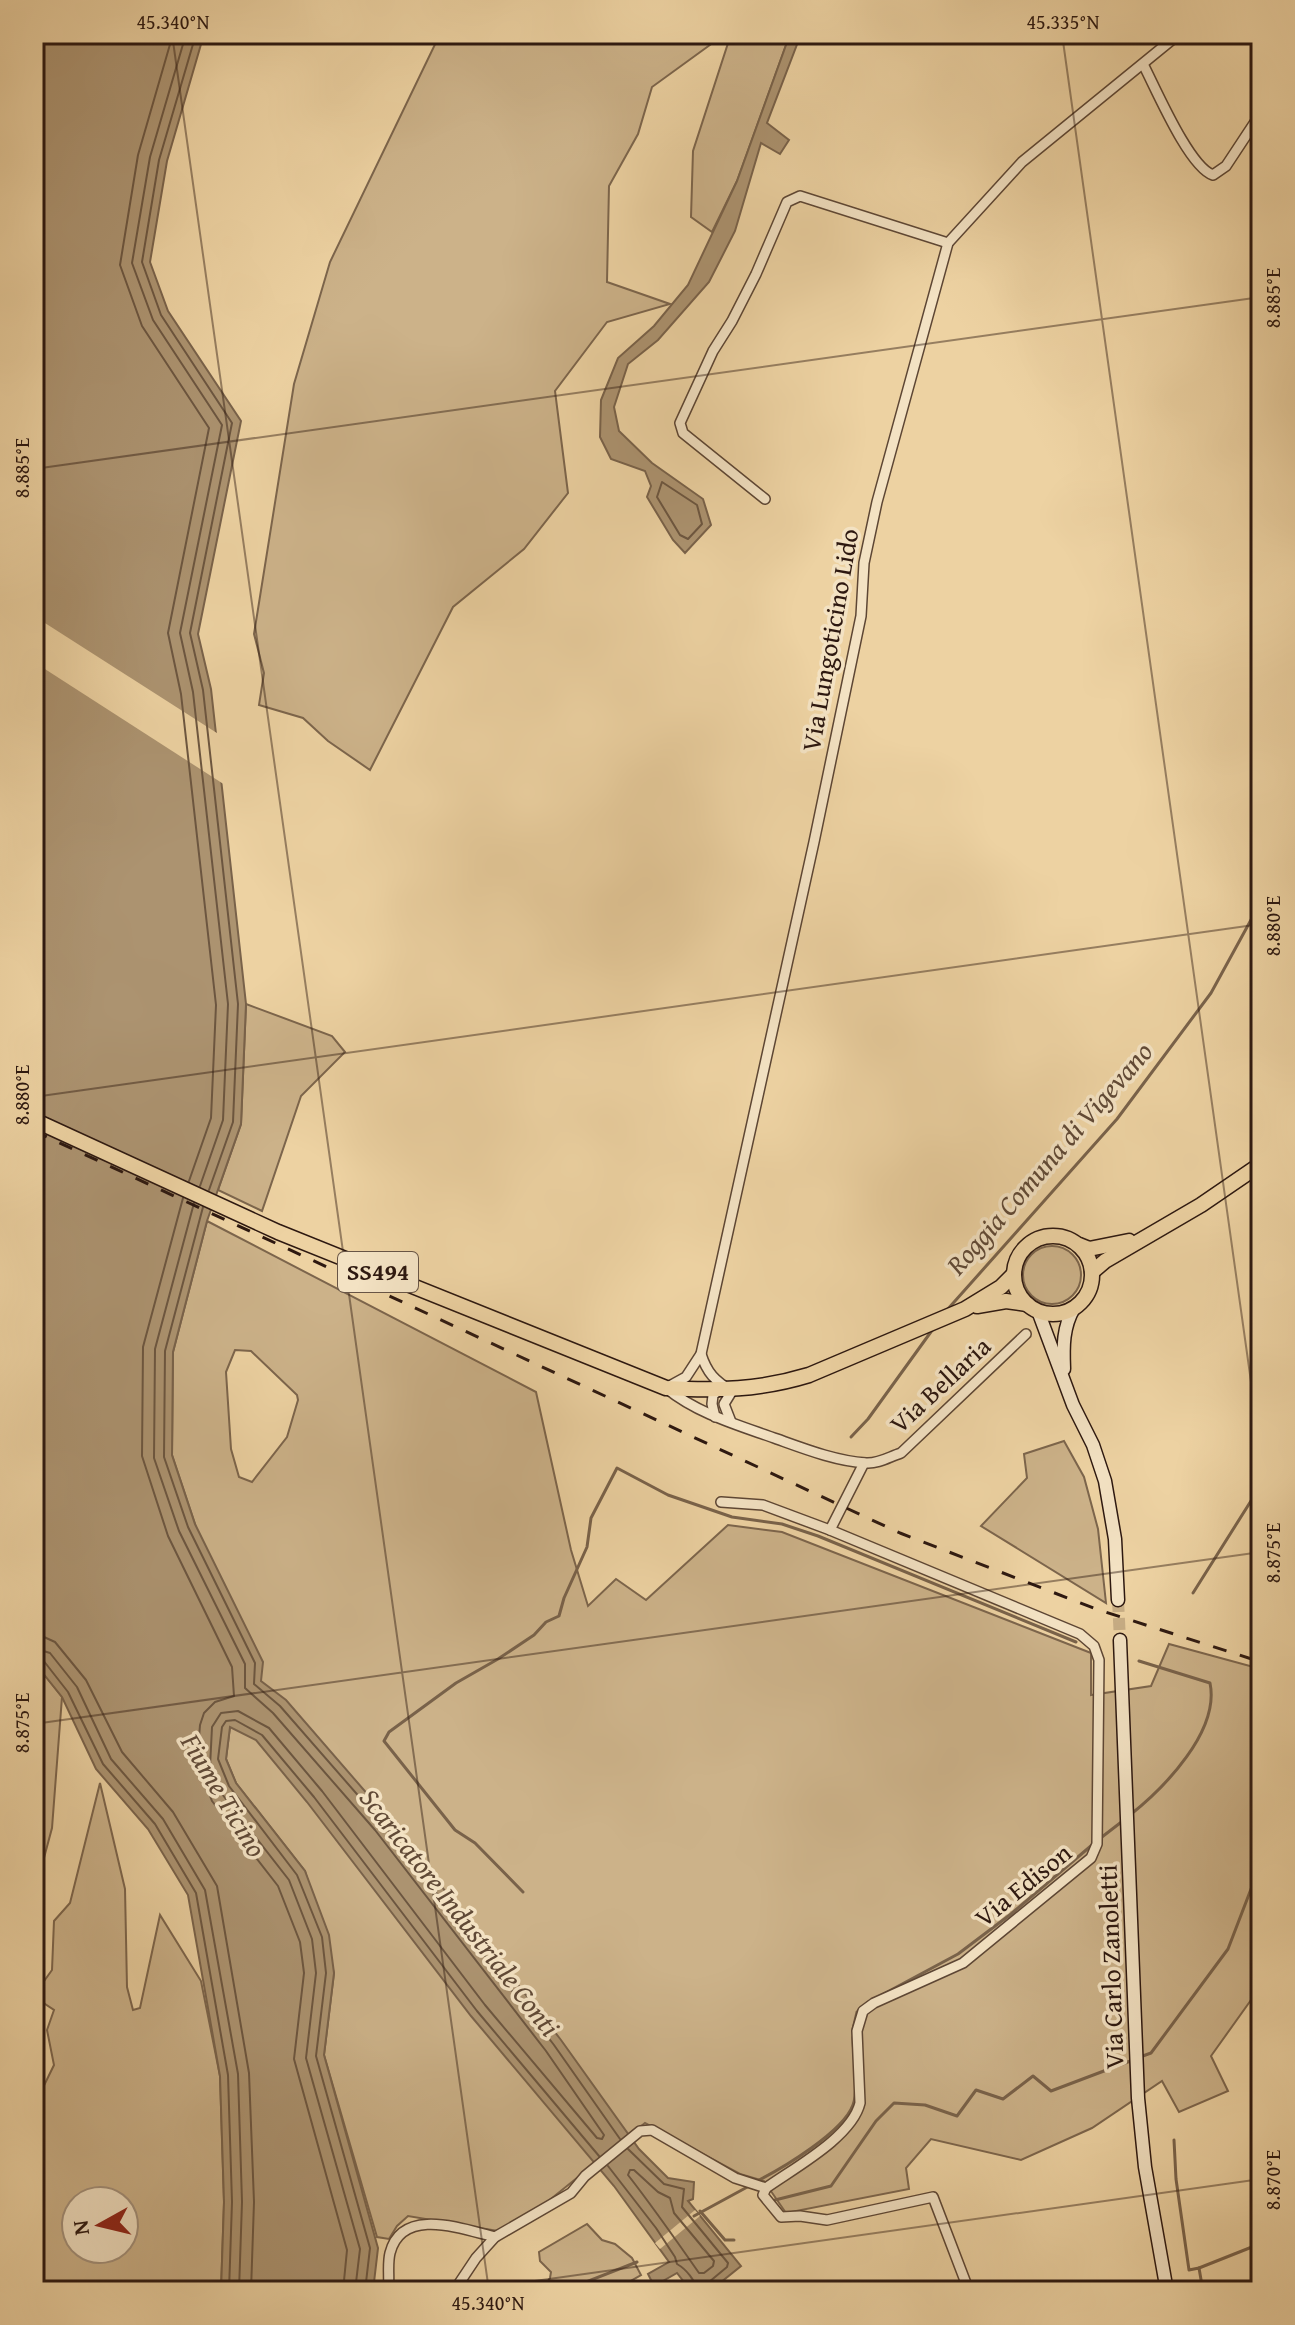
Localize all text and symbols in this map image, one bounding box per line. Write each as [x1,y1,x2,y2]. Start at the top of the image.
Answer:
text: 45.340°N [136,7,210,36]
text: 45.335°N [1026,7,1100,36]
text: 8.885°E [1258,268,1287,328]
text: 8.885°E [7,438,36,498]
street label: Via Lungoticino Lido [791,525,868,755]
text: 8.880°E [1258,896,1287,956]
water label: Roggia Comuna di Vigevano [935,1032,1162,1284]
text: 8.880°E [7,1065,36,1125]
road number: SS494 [338,1252,418,1292]
street label: Via Bellaria [880,1327,1000,1442]
text: 8.875°E [1258,1523,1287,1583]
text: 8.875°E [7,1693,36,1753]
water label: Fiume Ticino [171,1724,278,1864]
water label: Scaricatore Industriale Conti [350,1779,571,2045]
street label: Via Edison [966,1833,1080,1936]
street label: Via Carlo Zanoletti [1087,1864,1134,2070]
text: 8.870°E [1258,2150,1287,2210]
north arrow [60,2185,140,2265]
text: N [63,2218,97,2237]
text: 45.340°N [451,2288,525,2317]

